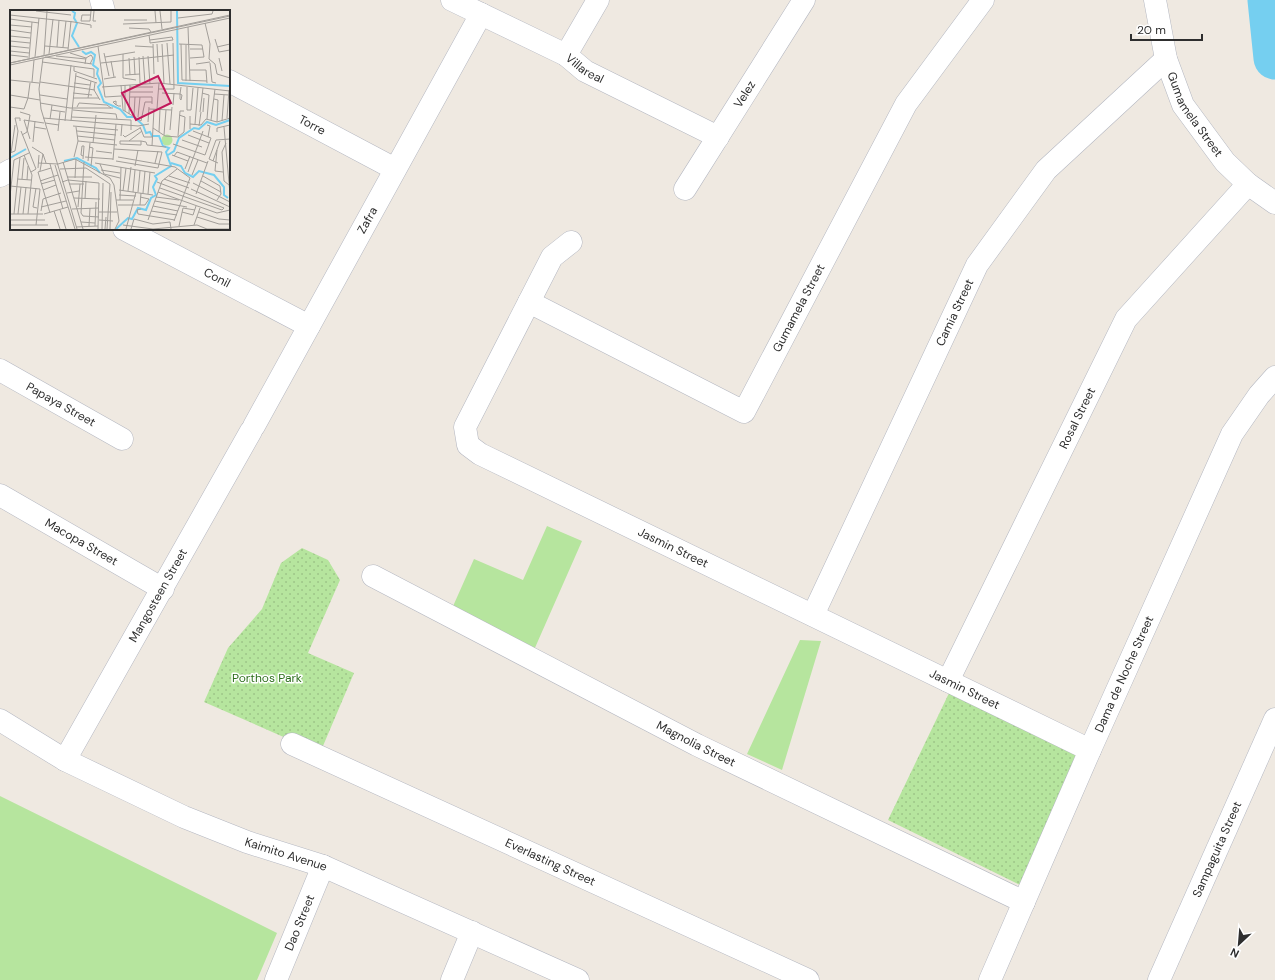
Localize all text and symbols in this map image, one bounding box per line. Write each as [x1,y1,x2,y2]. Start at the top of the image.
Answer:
inset map [10,10,230,230]
scale bar [1131,16,1202,42]
text: 20 m [1137,22,1166,38]
street label: Villareal [562,50,607,87]
street label: Gumamela Street [1163,70,1227,160]
street label: Velez [730,78,759,111]
street label: Torre [296,111,328,139]
street label: Zafra [354,204,381,236]
street label: Gumamela Street [769,261,829,355]
street label: Conil [201,264,233,291]
street label: Camia Street [932,276,977,349]
street label: Papaya Street [23,378,99,431]
street label: Rosal Street [1055,384,1099,451]
street label: Macopa Street [42,515,121,570]
street label: Jasmin Street [635,524,711,572]
street label: Mangosteen Street [125,545,191,645]
street label: Dama de Noche Street [1091,613,1157,735]
street label: Jasmin Street [927,665,1003,713]
park label: Porthos Park [232,670,302,686]
street label: Magnolia Street [654,717,739,770]
street label: Sampaguita Street [1189,799,1245,900]
street label: Kaimito Avenue [243,834,330,875]
street label: Everlasting Street [503,835,598,890]
street label: Dao Street [281,892,318,953]
north arrow [1219,924,1259,964]
text: N [1228,945,1241,961]

